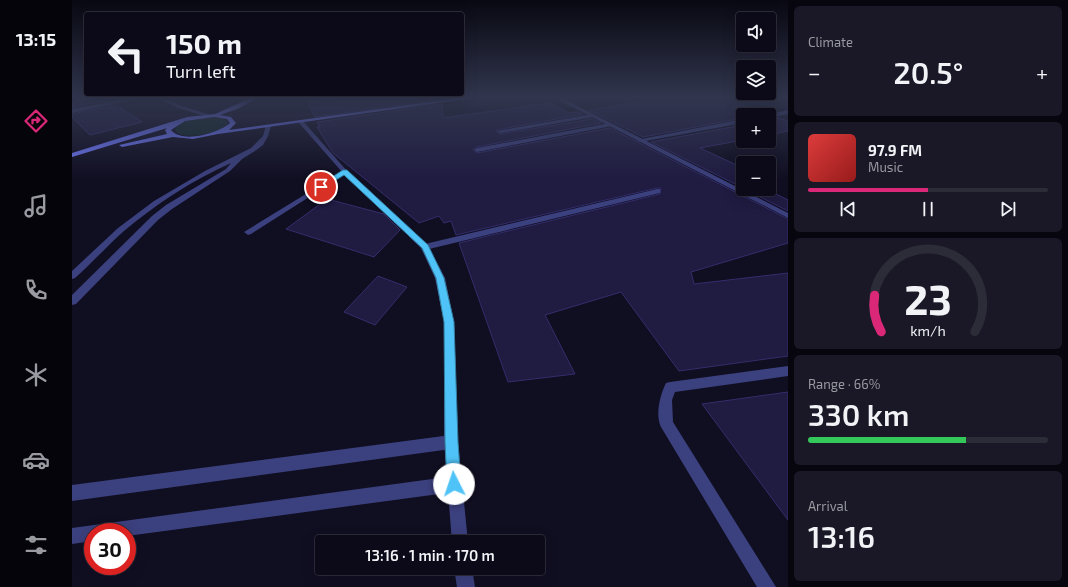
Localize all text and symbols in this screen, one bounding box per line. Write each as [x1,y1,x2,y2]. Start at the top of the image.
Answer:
map controls [736,12,776,196]
button: sound [736,12,776,52]
text: 150 m [166,26,242,60]
text: 13:15 [16,28,56,50]
icon: left [100,28,152,80]
text: Climate [808,34,853,50]
text: 20.5° [893,54,963,90]
text: − [808,59,821,85]
text: + [1036,59,1048,85]
text: Turn left [166,60,236,82]
button: layers [736,60,776,100]
icon: directions [22,107,50,135]
button: + [736,108,776,148]
text: 97.9 FM [868,141,922,159]
button: − [736,156,776,196]
text: Music [868,159,903,175]
pin [304,170,338,204]
icon: arrive [310,176,332,198]
icon: music [22,192,50,220]
icon: previous [837,198,859,220]
icon: pause [917,198,939,220]
icon: next [997,198,1019,220]
text: 23 [904,272,952,322]
icon: phone [22,276,50,304]
text: km/h [910,321,946,338]
icon: climate [22,361,50,389]
text: Range · 66% [808,376,880,392]
text: 330 km [808,396,909,432]
icon: car [22,446,50,474]
position arrow [433,463,475,505]
text: Arrival [808,498,848,514]
text: 13:16 [808,518,875,554]
speed limit sign: 30 [84,523,136,575]
icon: filters [22,531,50,559]
text: 13:16 · 1 min · 170 m [365,546,495,564]

